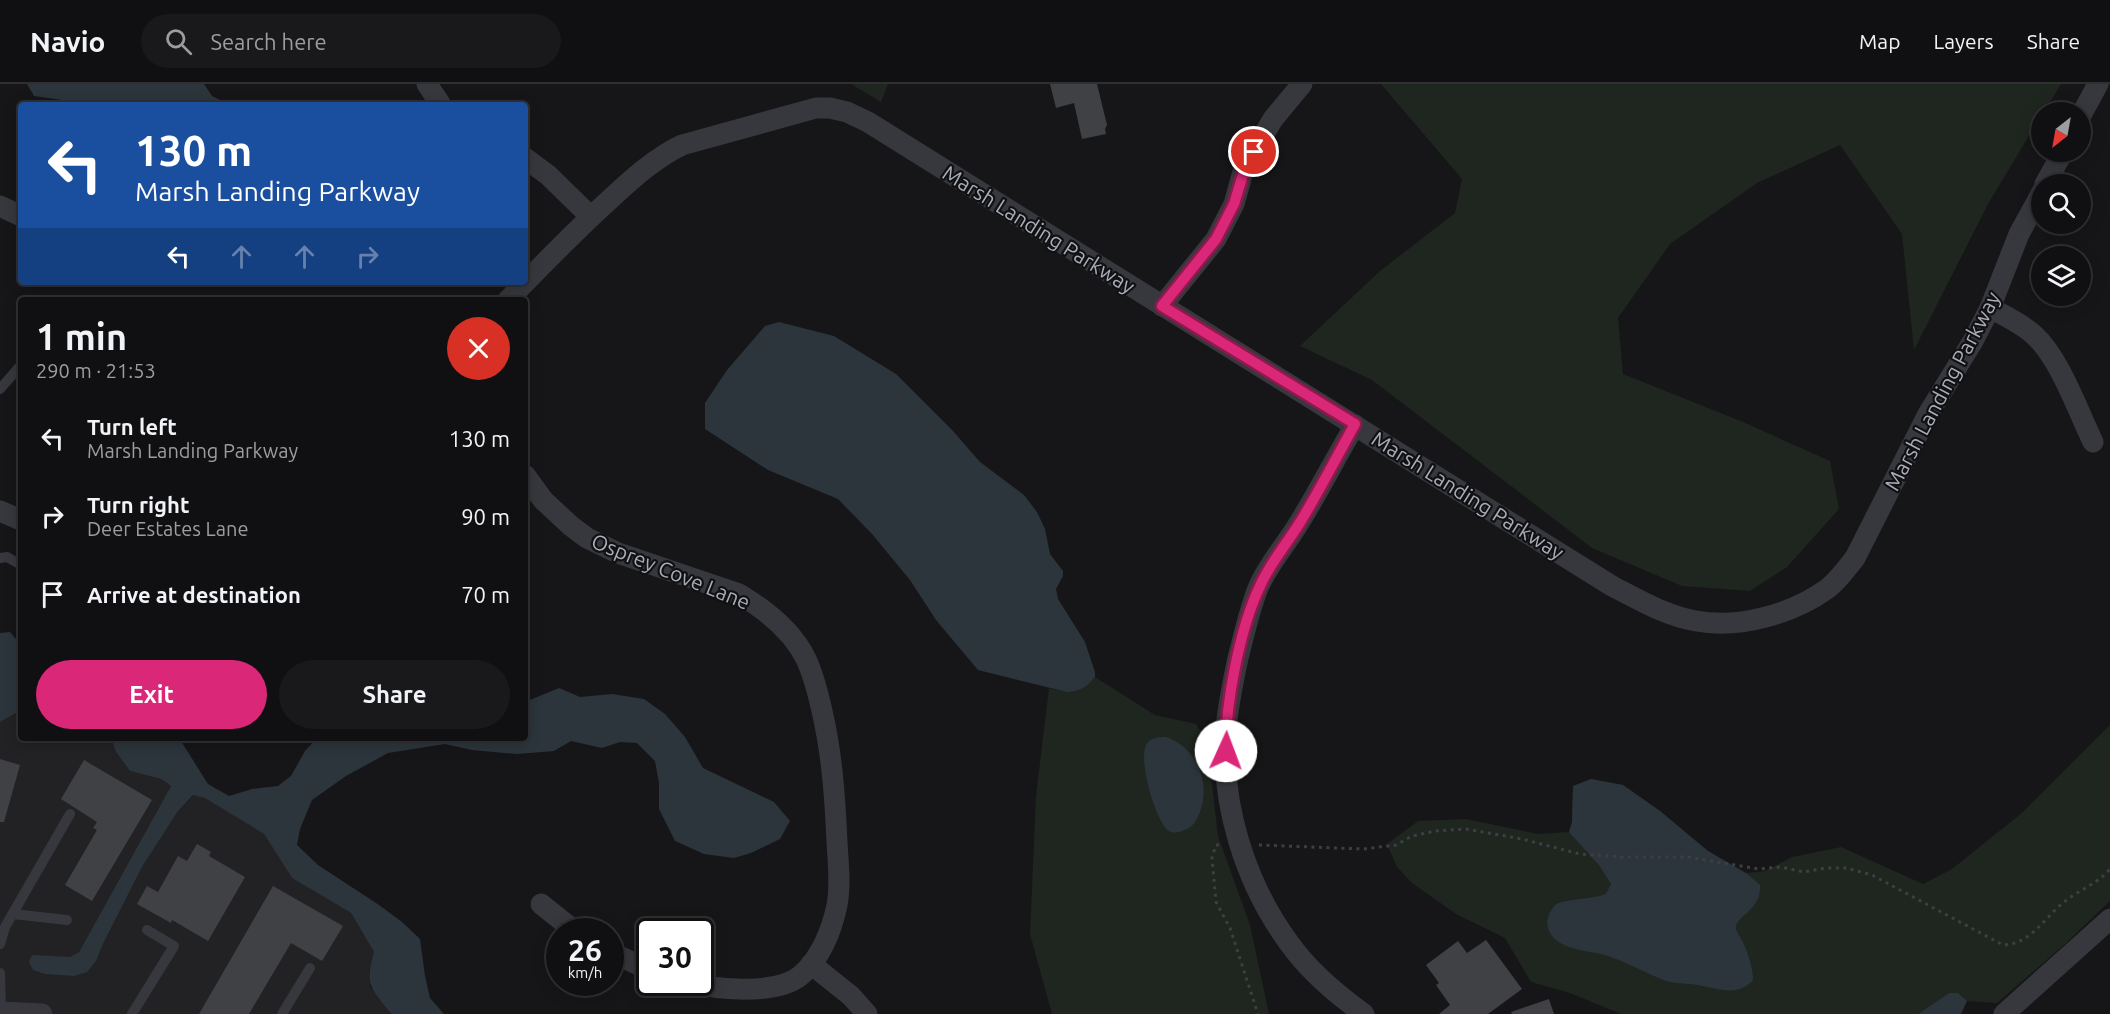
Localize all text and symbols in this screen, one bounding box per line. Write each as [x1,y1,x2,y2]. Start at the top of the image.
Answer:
search box [141,14,561,68]
icon: search [162,25,195,58]
text: Navio [30,26,105,57]
text: Search here [210,29,327,54]
text: Map [1859,29,1900,53]
text: Layers [1933,29,1994,53]
text: Share [2027,29,2080,53]
north arrow [2031,102,2091,162]
map controls [2031,102,2091,306]
icon: left [36,126,114,204]
pin [1228,126,1279,177]
text: 130 m [135,127,252,174]
icon: arrive [1237,135,1270,168]
street label: Marsh Landing Parkway [939,160,1139,298]
button: search [2031,174,2091,234]
text: Marsh Landing Parkway [135,176,420,206]
icon: left [162,240,195,273]
icon: ahead [225,240,258,273]
icon: ahead [288,240,321,273]
icon: right [351,240,384,273]
button: layers [2031,246,2091,306]
street label: Marsh Landing Parkway [1879,288,2005,494]
text: 1 min [36,316,127,357]
button: close [447,317,510,380]
text: 290 m · 21:53 [36,359,156,382]
text: Turn left [87,414,177,439]
icon: left [36,422,69,455]
text: 130 m [449,426,510,451]
street label: Marsh Landing Parkway [1368,426,1568,564]
text: Marsh Landing Parkway [87,439,298,462]
text: Turn right [87,492,189,517]
icon: right [36,500,69,533]
text: 90 m [461,504,510,529]
text: Deer Estates Lane [87,517,248,540]
street label: Osprey Cove Lane [588,528,754,614]
icon: arrive [36,578,69,611]
text: Arrive at destination [87,582,301,607]
text: 70 m [461,582,510,607]
button: Exit [36,660,267,729]
button: Share [279,660,510,729]
position arrow [1194,719,1258,783]
speed limit sign: 30 [636,918,714,996]
text: 26 [568,933,602,967]
text: km/h [568,964,602,981]

